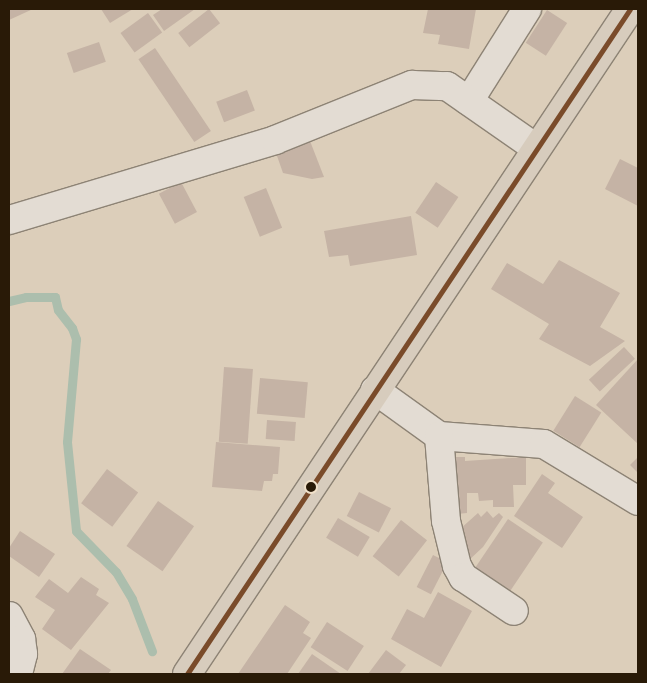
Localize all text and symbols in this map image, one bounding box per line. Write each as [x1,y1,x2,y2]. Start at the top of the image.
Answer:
unlabelled marker [306,482,316,492]

